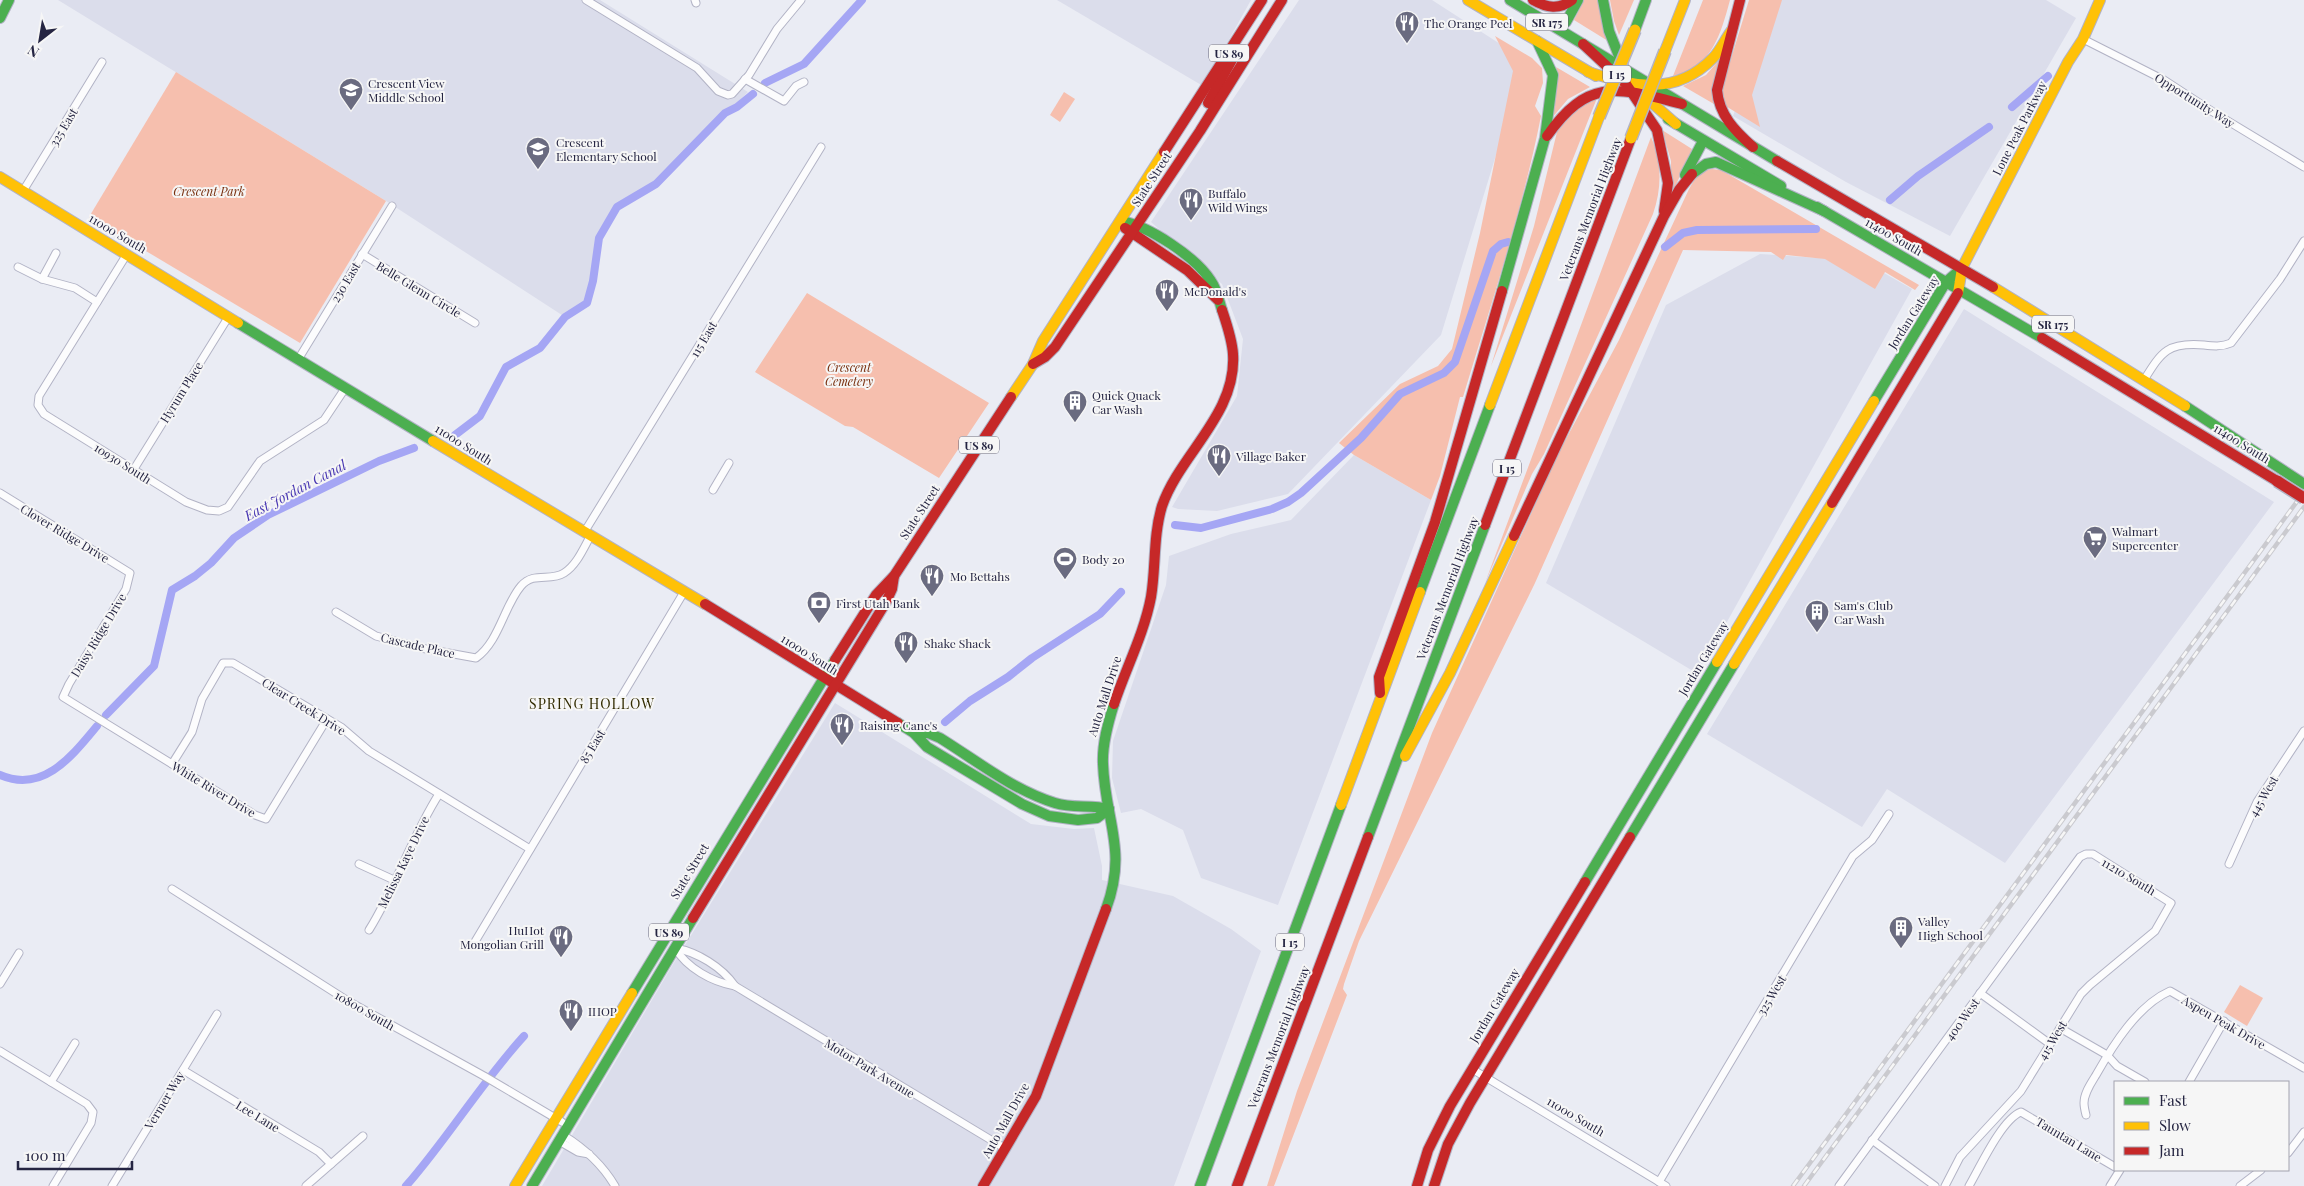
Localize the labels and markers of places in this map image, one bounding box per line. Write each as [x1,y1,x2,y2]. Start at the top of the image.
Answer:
restaurant icon: The Orange Peel [1394,10,1420,44]
place label: The Orange Peel [1424,15,1513,31]
place label: Crescent View Middle School [368,75,445,105]
school or university icon: Crescent View Middle School [338,77,364,111]
place label: Crescent Elementary School [556,134,657,164]
school or university icon: Crescent Elementary School [525,136,551,170]
place label: Buffalo Wild Wings [1207,185,1268,215]
restaurant icon: Buffalo Wild Wings [1178,187,1204,221]
restaurant icon: McDonald's [1154,278,1180,312]
place label: McDonald's [1184,283,1246,299]
place label: Quick Quack Car Wash [1092,387,1161,417]
building icon: Quick Quack Car Wash [1062,389,1088,423]
restaurant icon: Village Baker [1206,443,1232,477]
place label: Village Baker [1235,448,1307,464]
place label: Walmart Supercenter [2111,523,2179,553]
supermarket icon: Walmart Supercenter [2082,525,2108,559]
sports icon: Body 20 [1052,546,1078,580]
place label: Body 20 [1082,551,1125,567]
restaurant icon: Mo Bettahs [919,563,945,597]
place label: Mo Bettahs [950,568,1010,584]
bank icon: First Utah Bank [806,590,832,624]
place label: First Utah Bank [836,595,920,611]
place label: Sam's Club Car Wash [1834,597,1893,627]
building icon: Sam's Club Car Wash [1804,599,1830,633]
restaurant icon: Shake Shack [893,630,919,664]
place label: Shake Shack [924,635,991,651]
restaurant icon: Raising Cane's [829,712,855,746]
place label: Raising Cane's [860,717,938,733]
place label: Valley High School [1917,913,1983,943]
building icon: Valley High School [1888,915,1914,949]
place label: HuHot Mongolian Grill [460,922,545,952]
restaurant icon: HuHot Mongolian Grill [548,924,574,958]
restaurant icon: IHOP [558,998,584,1032]
place label: IHOP [588,1003,617,1019]

